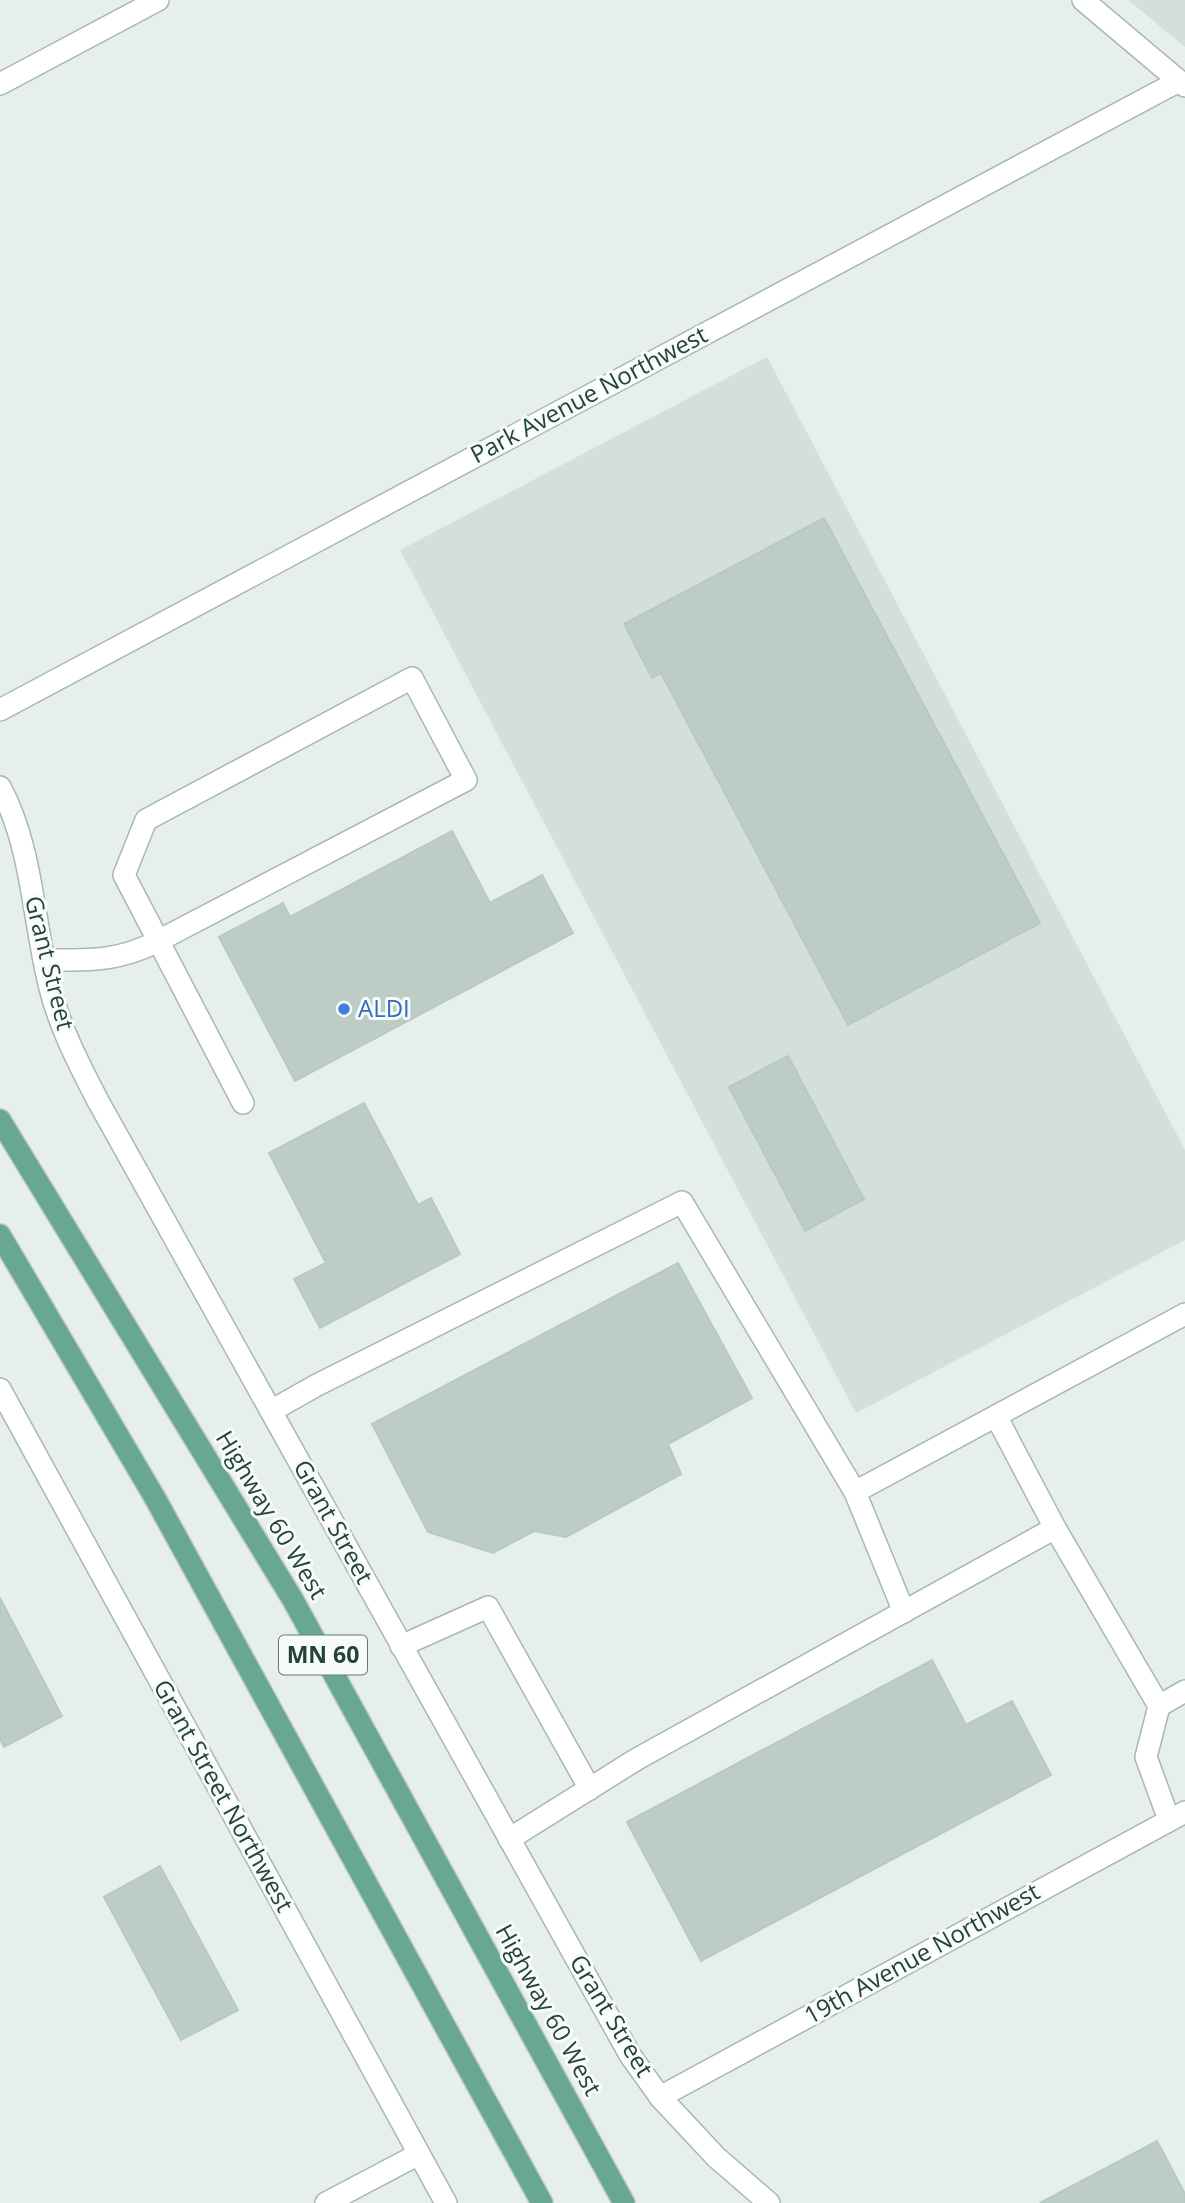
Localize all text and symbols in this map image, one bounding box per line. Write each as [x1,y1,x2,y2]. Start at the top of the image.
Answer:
street label: Park Avenue Northwest [464,317,713,470]
street label: Grant Street [18,892,83,1033]
place label: ALDI [358,991,410,1024]
marker: ALDI [336,1001,352,1017]
street label: Highway 60 West [209,1424,336,1605]
street label: Grant Street [287,1453,382,1589]
road number: MN 60 [279,1636,367,1674]
street label: Grant Street Northwest [147,1673,302,1917]
street label: 19th Avenue Northwest [798,1874,1045,2031]
street label: Highway 60 West [489,1918,610,2101]
street label: Grant Street [563,1948,662,2083]

